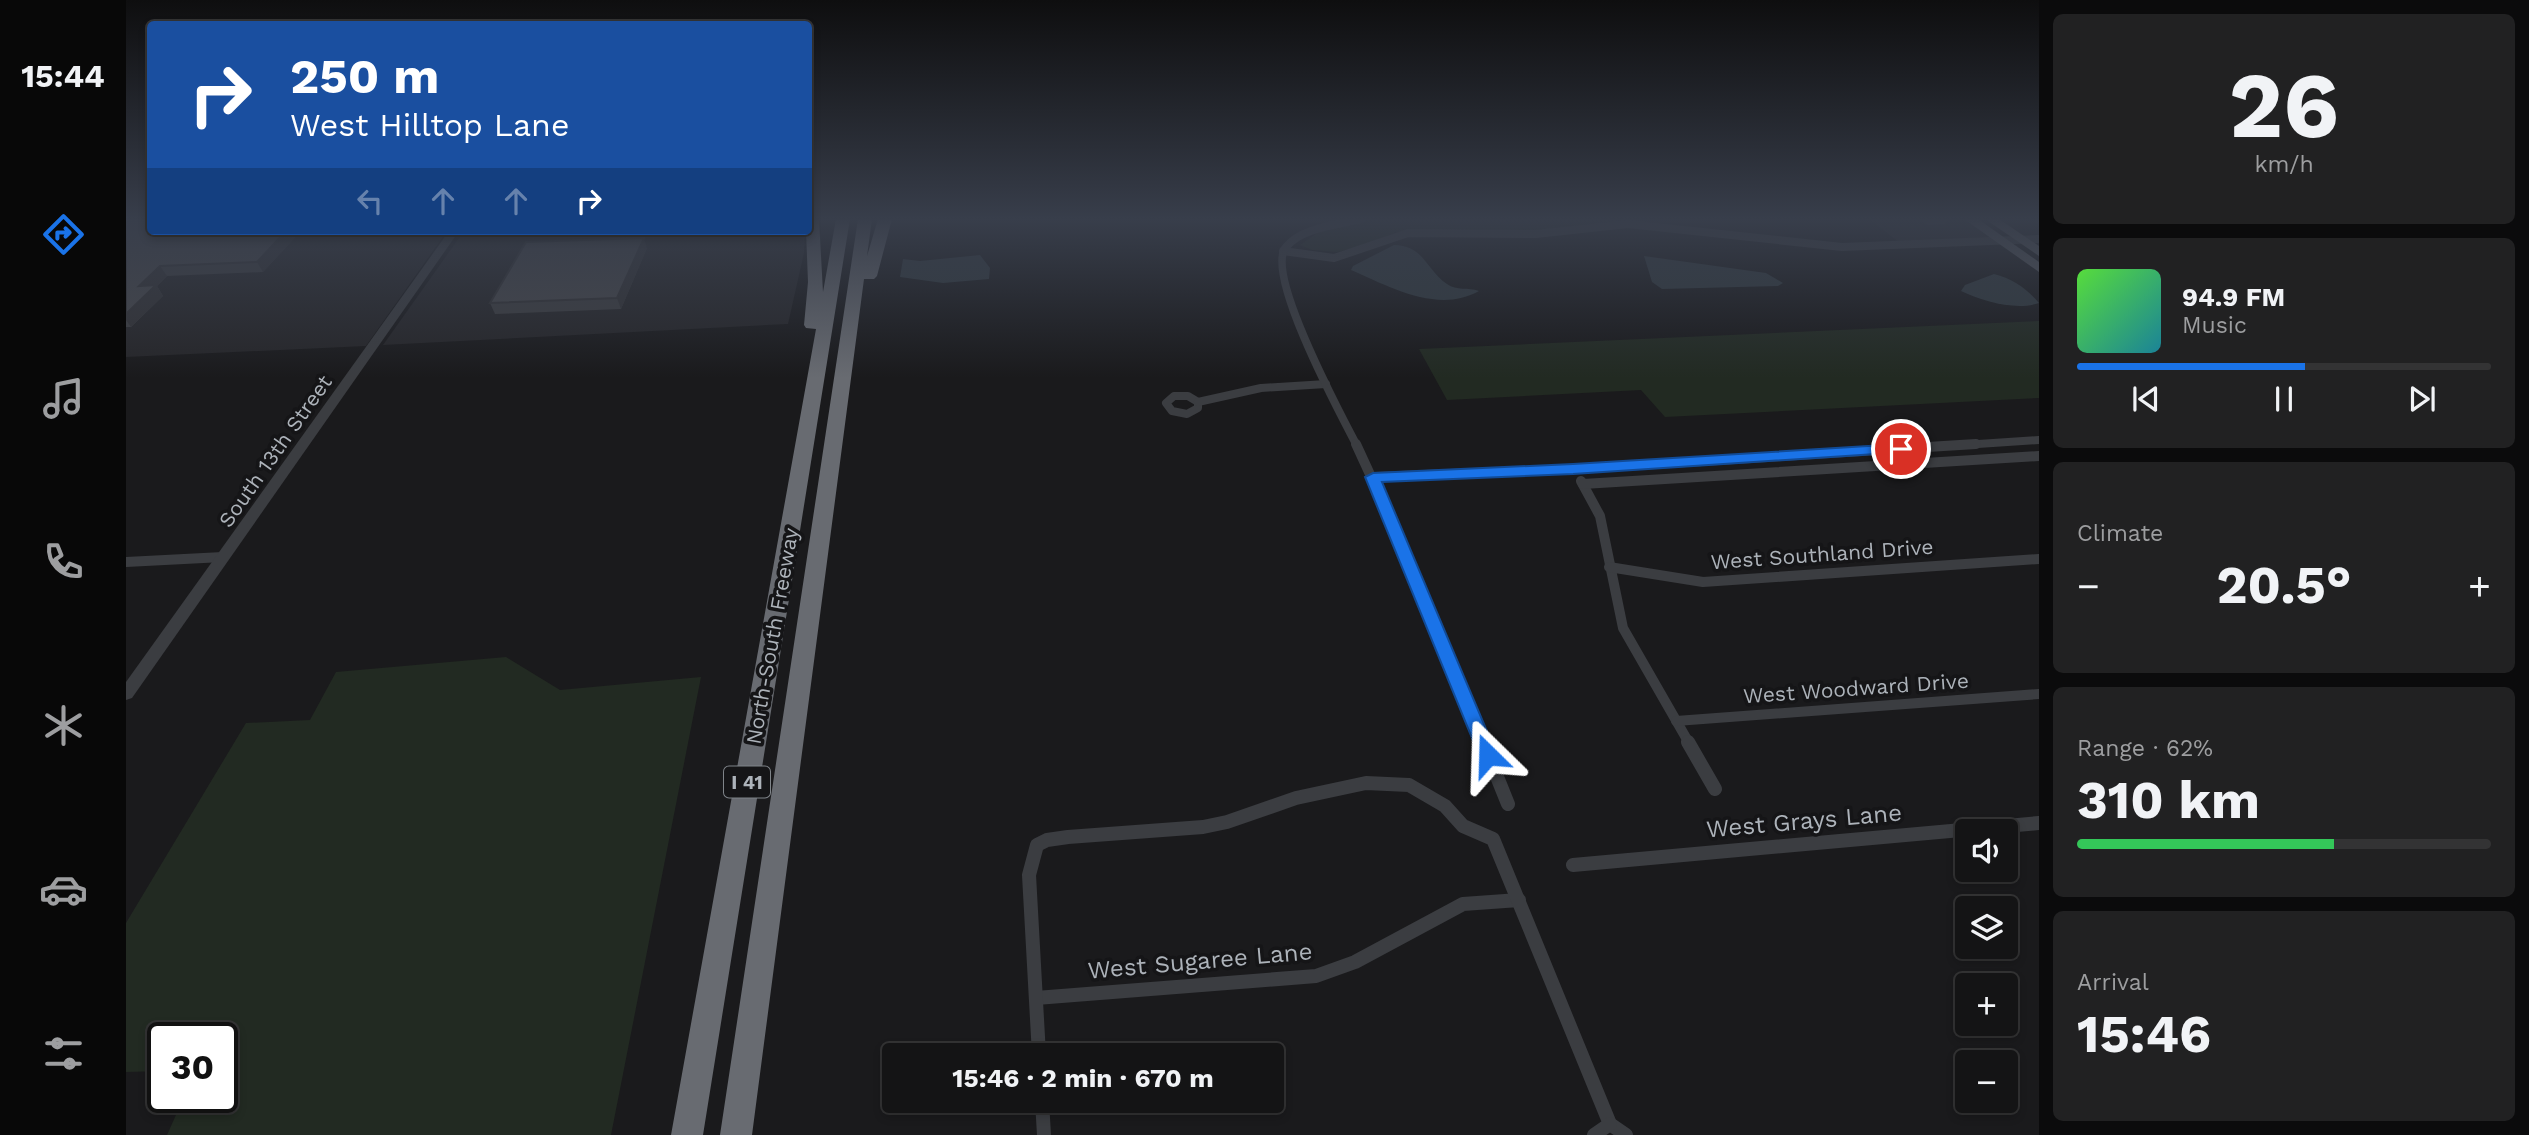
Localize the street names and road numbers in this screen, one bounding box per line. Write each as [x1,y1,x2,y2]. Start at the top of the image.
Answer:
street label: South 13th Street [213,370,337,532]
street label: North-South Freeway [741,526,803,746]
street label: West Southland Drive [1710,534,1934,574]
street label: West Woodward Drive [1742,668,1970,708]
road number: I 41 [724,766,770,797]
street label: West Grays Lane [1705,799,1903,843]
street label: West Sugaree Lane [1087,937,1313,985]

